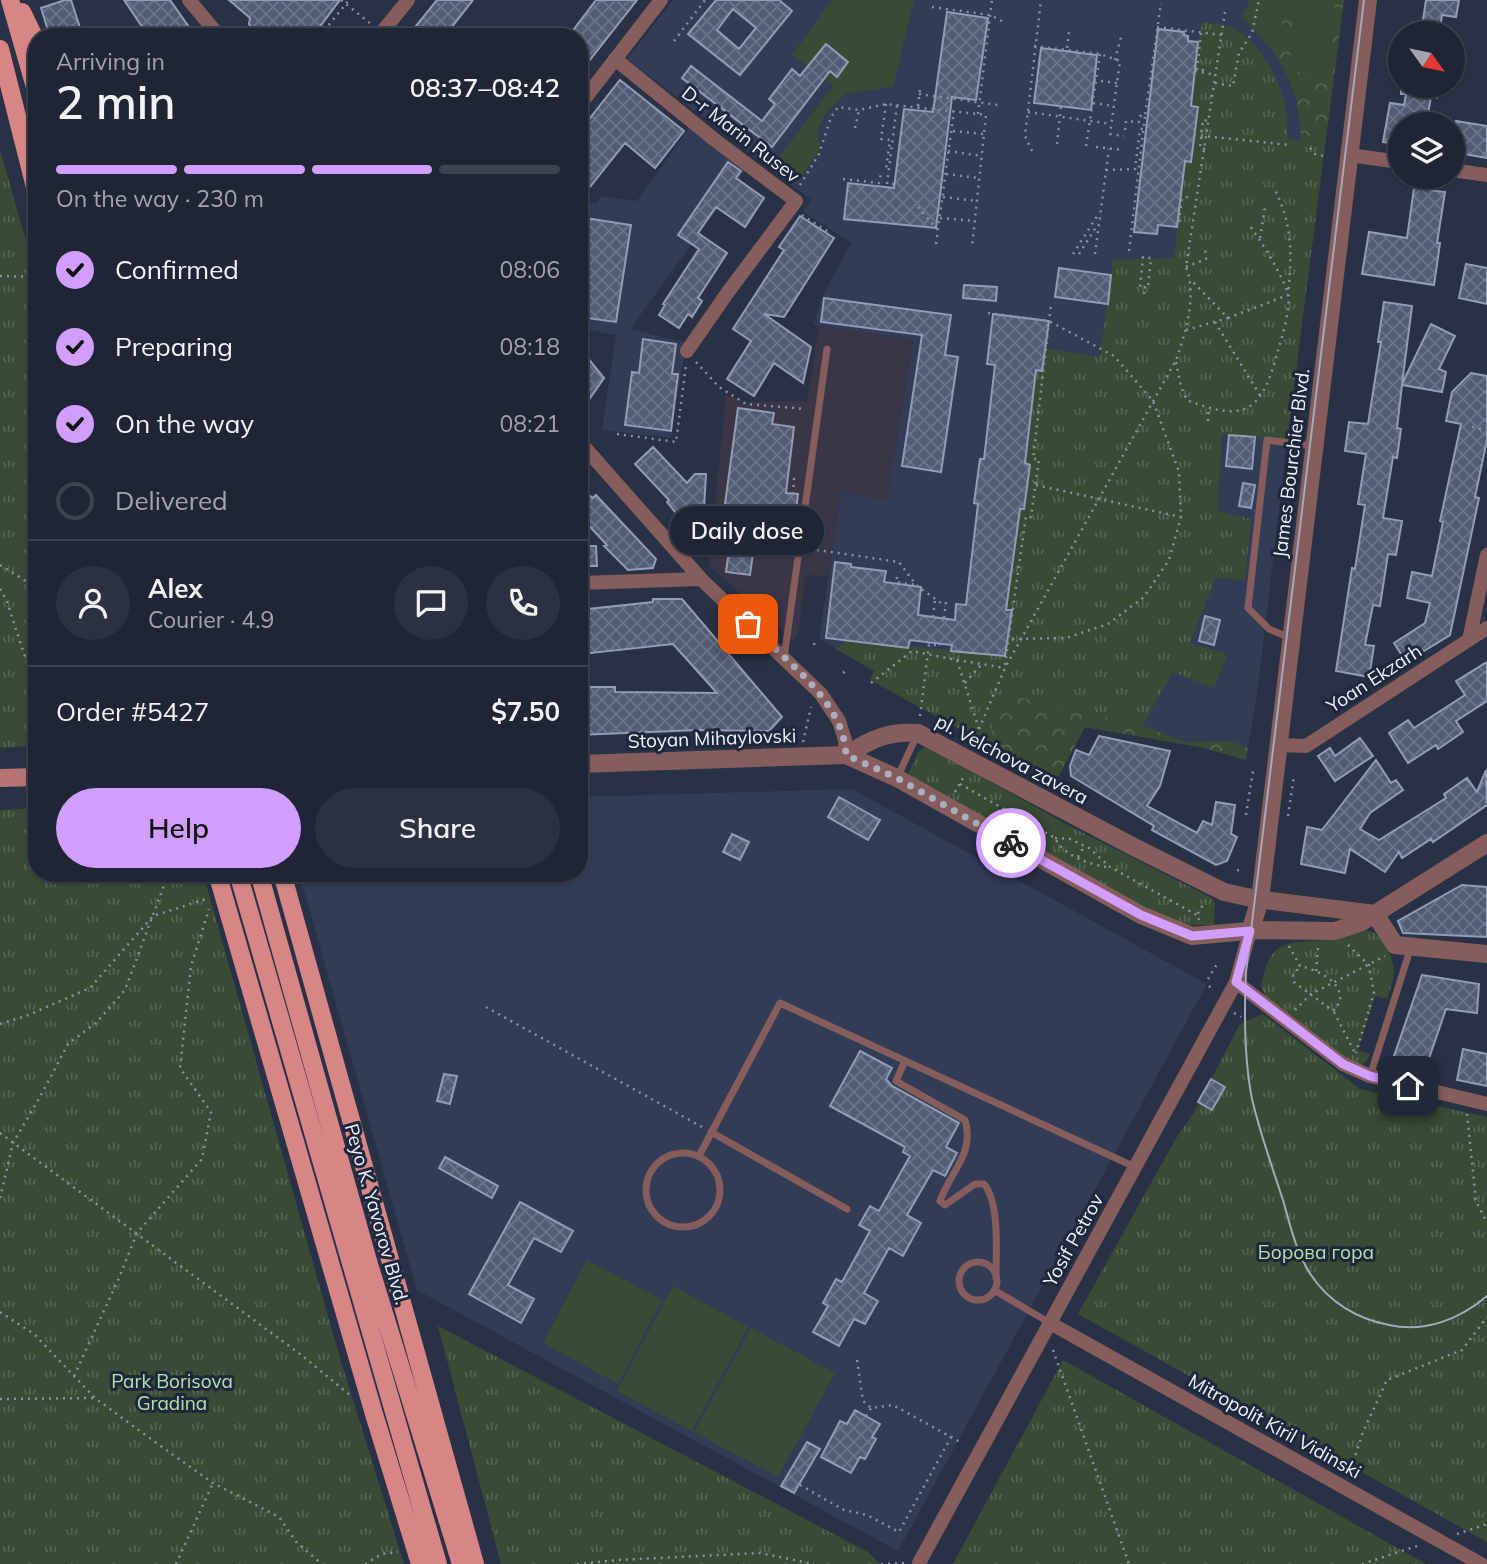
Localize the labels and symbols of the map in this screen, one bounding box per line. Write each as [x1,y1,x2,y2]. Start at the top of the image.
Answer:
north arrow [1388,21,1465,98]
street label: D-r Marin Rusev [677,80,805,188]
street label: James Bourchier Blvd. [1267,367,1315,559]
callout: Daily dose [671,505,825,554]
pin [718,594,778,654]
street label: Yoan Ekzarh [1321,638,1426,718]
street label: pl. Velchova zavera [932,709,1092,809]
street label: Stoyan Mihaylovski [627,723,797,753]
courier [976,808,1046,878]
pin [1378,1056,1438,1116]
street label: Peyo K. Yavorov Blvd. [340,1121,414,1307]
street label: Yosif Petrov [1037,1189,1108,1292]
park label: Борова гора [1258,1240,1374,1264]
street label: Mitropolit Kiril Vidinski [1184,1368,1366,1484]
park label: Park Borisova Gradina [111,1369,233,1415]

